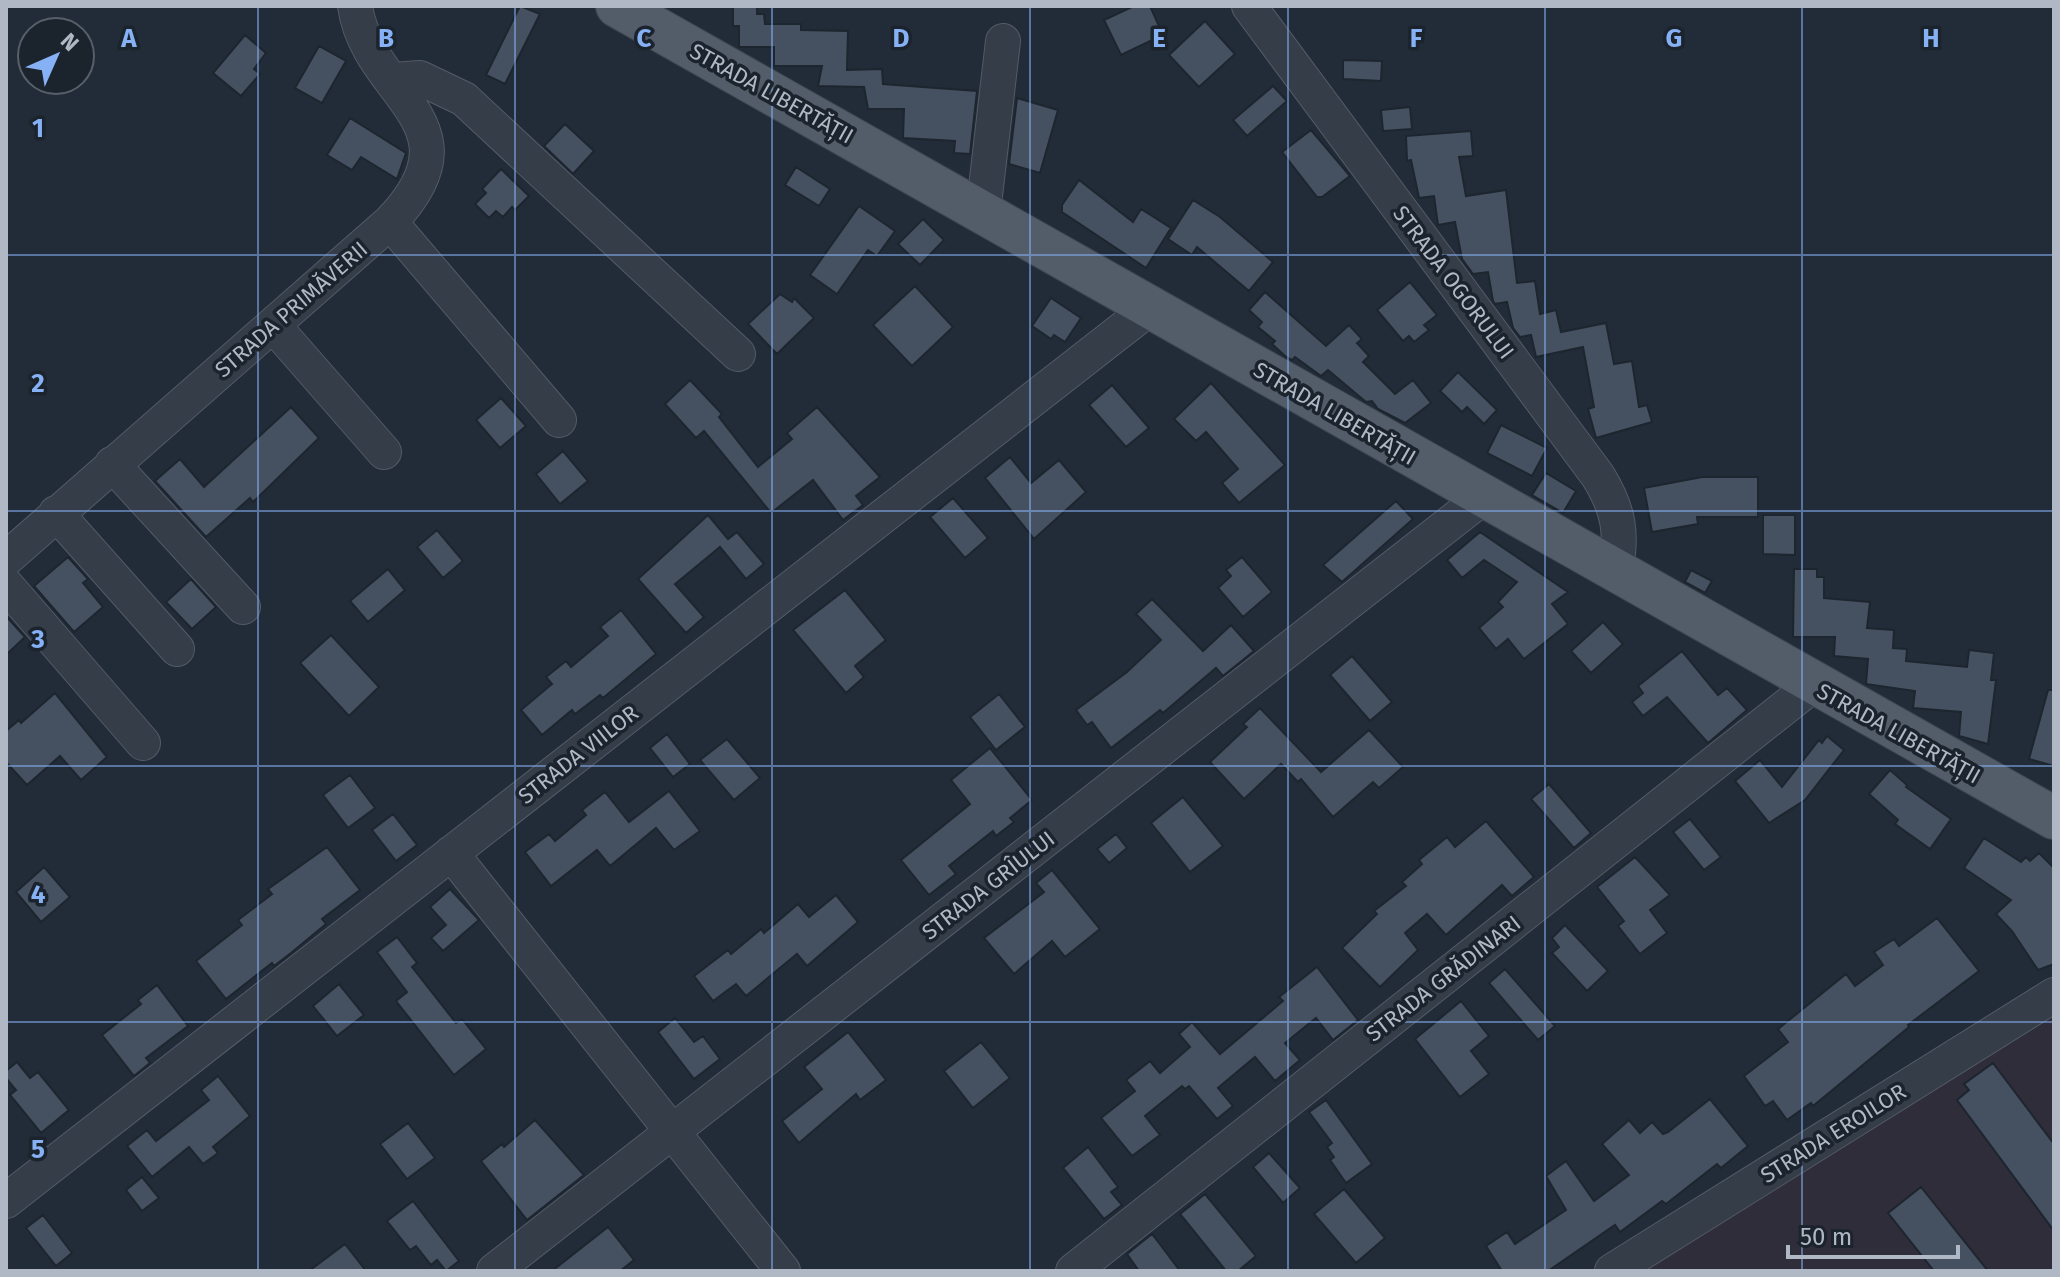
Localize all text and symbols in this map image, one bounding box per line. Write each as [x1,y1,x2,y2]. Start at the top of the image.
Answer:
north arrow [16,16,96,96]
text: A [120,23,137,54]
text: B [378,23,394,54]
text: C [637,23,652,54]
text: D [893,23,910,54]
text: E [1152,23,1166,54]
text: F [1410,23,1423,54]
text: G [1666,23,1682,54]
text: H [1922,23,1940,54]
text: N [55,28,84,57]
street label: STRADA LIBERTĂȚII [685,37,858,150]
text: 1 [32,113,44,144]
street label: STRADA OGORULUI [1387,200,1520,364]
street label: STRADA PRIMĂVERII [209,236,373,383]
street label: STRADA LIBERTĂȚII [1248,356,1421,472]
text: 2 [31,368,45,399]
text: 3 [30,624,45,655]
street label: STRADA LIBERTĂȚII [1812,677,1985,790]
street label: STRADA VIILOR [513,699,644,810]
street label: STRADA GRÎULUI [917,825,1060,946]
text: 4 [31,879,46,910]
street label: STRADA GRĂDINARI [1360,910,1526,1047]
street label: STRADA EROILOR [1756,1078,1911,1189]
text: 5 [31,1134,45,1165]
scale bar [1788,1209,1958,1259]
text: 50 m [1800,1223,1852,1251]

